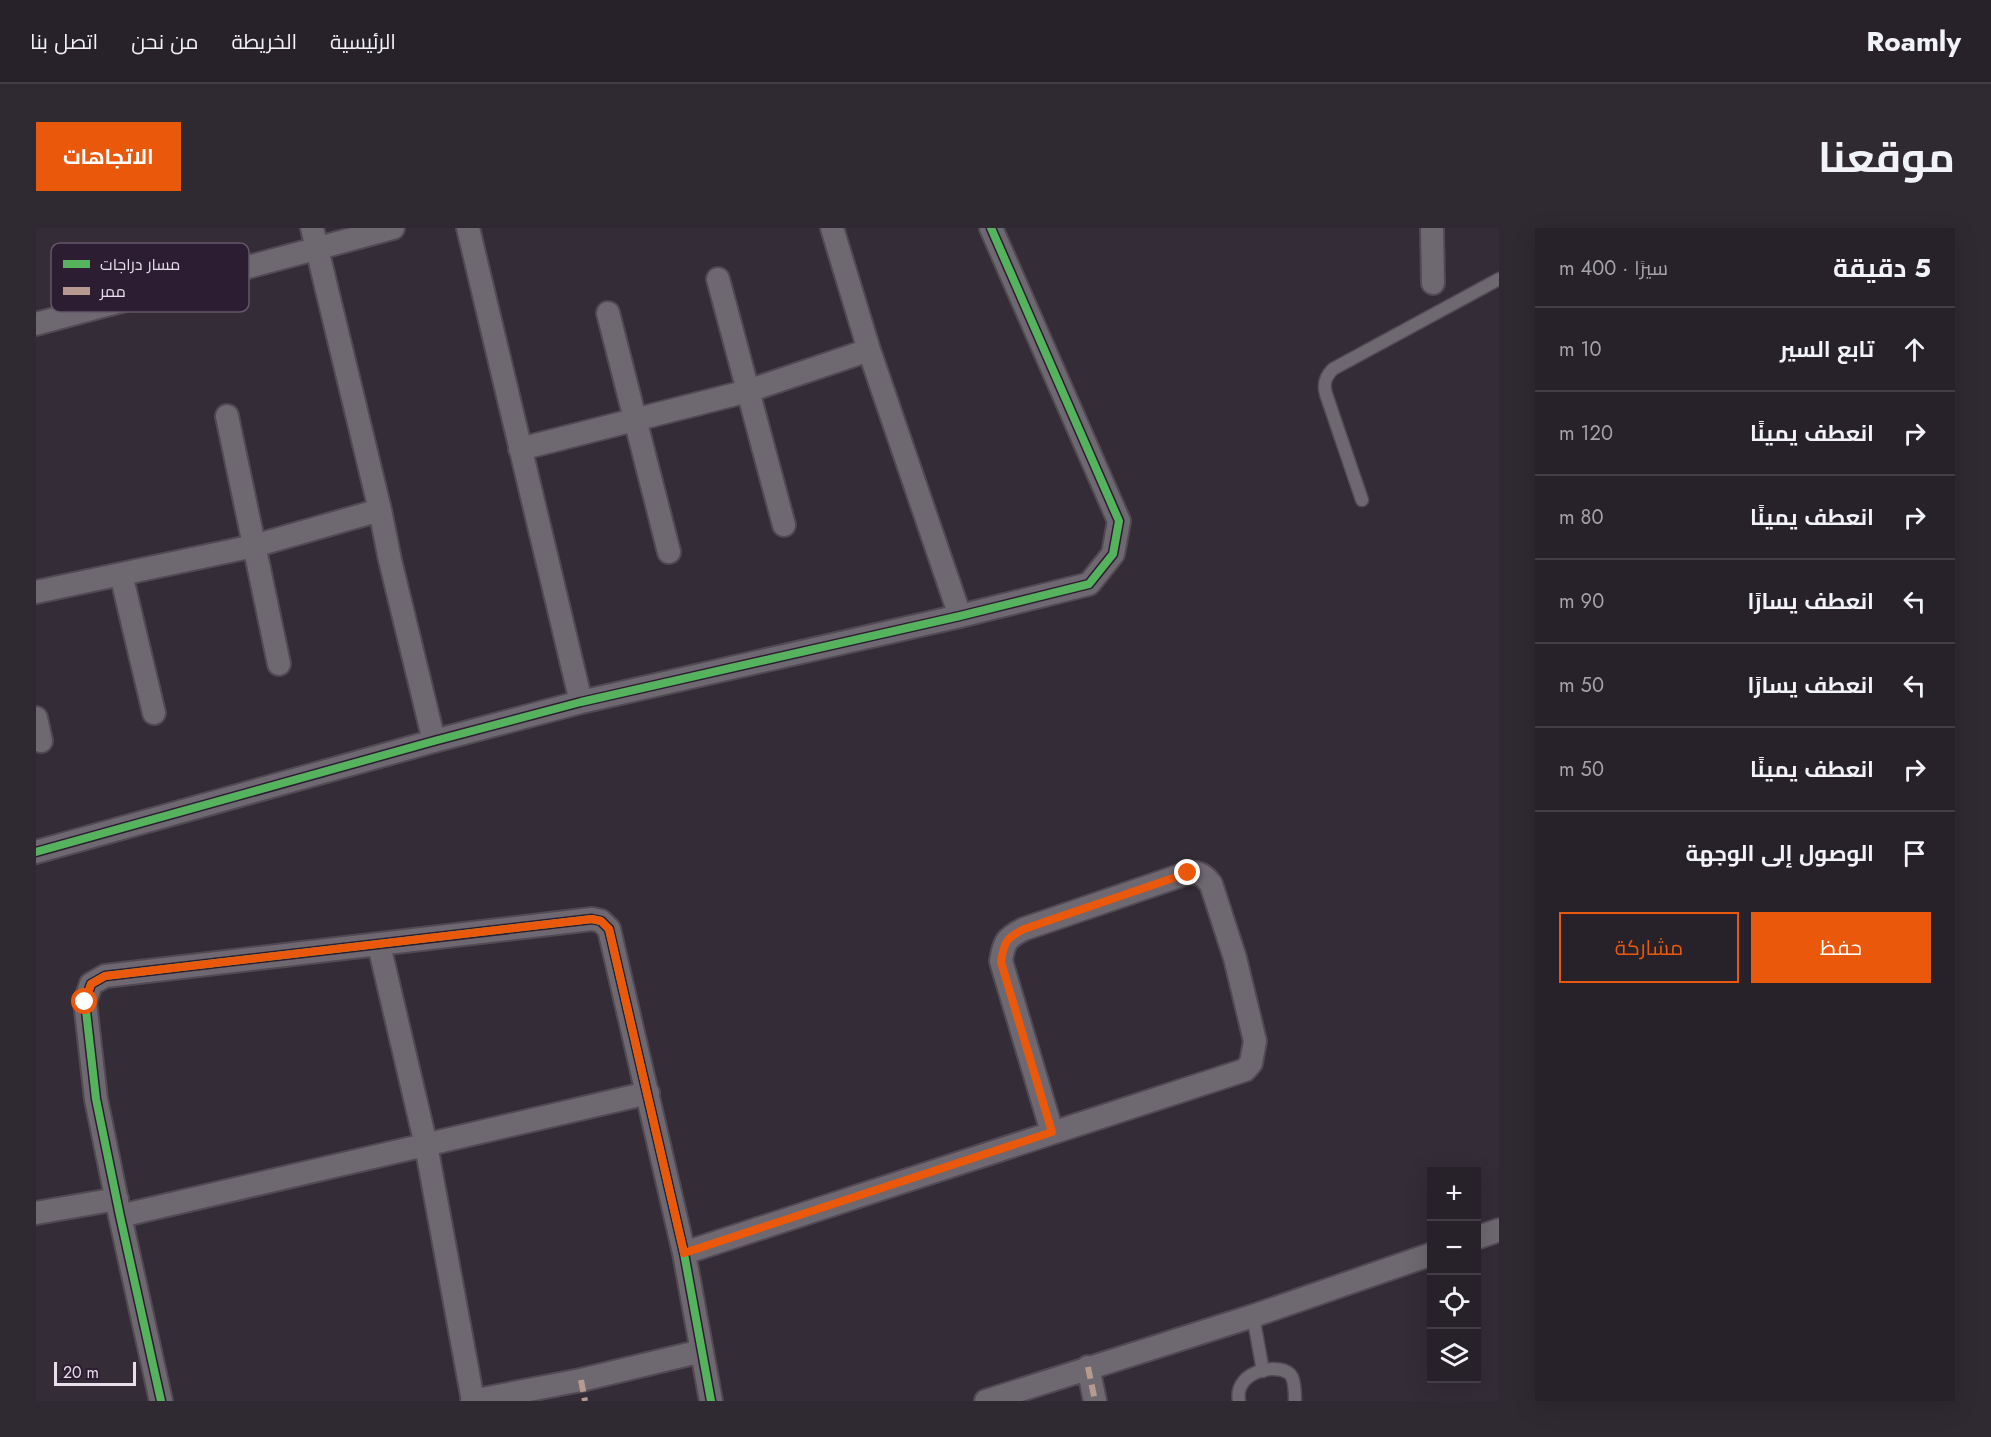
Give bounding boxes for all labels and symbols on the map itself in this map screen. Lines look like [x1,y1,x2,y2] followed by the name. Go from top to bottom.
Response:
[51,243,249,312] legend
[100,253,180,276] text: مسار دراجات
[99,280,126,303] text: ممر
[1174,859,1200,885] route end
[71,988,97,1014] route start
[54,1359,136,1386] scale bar

